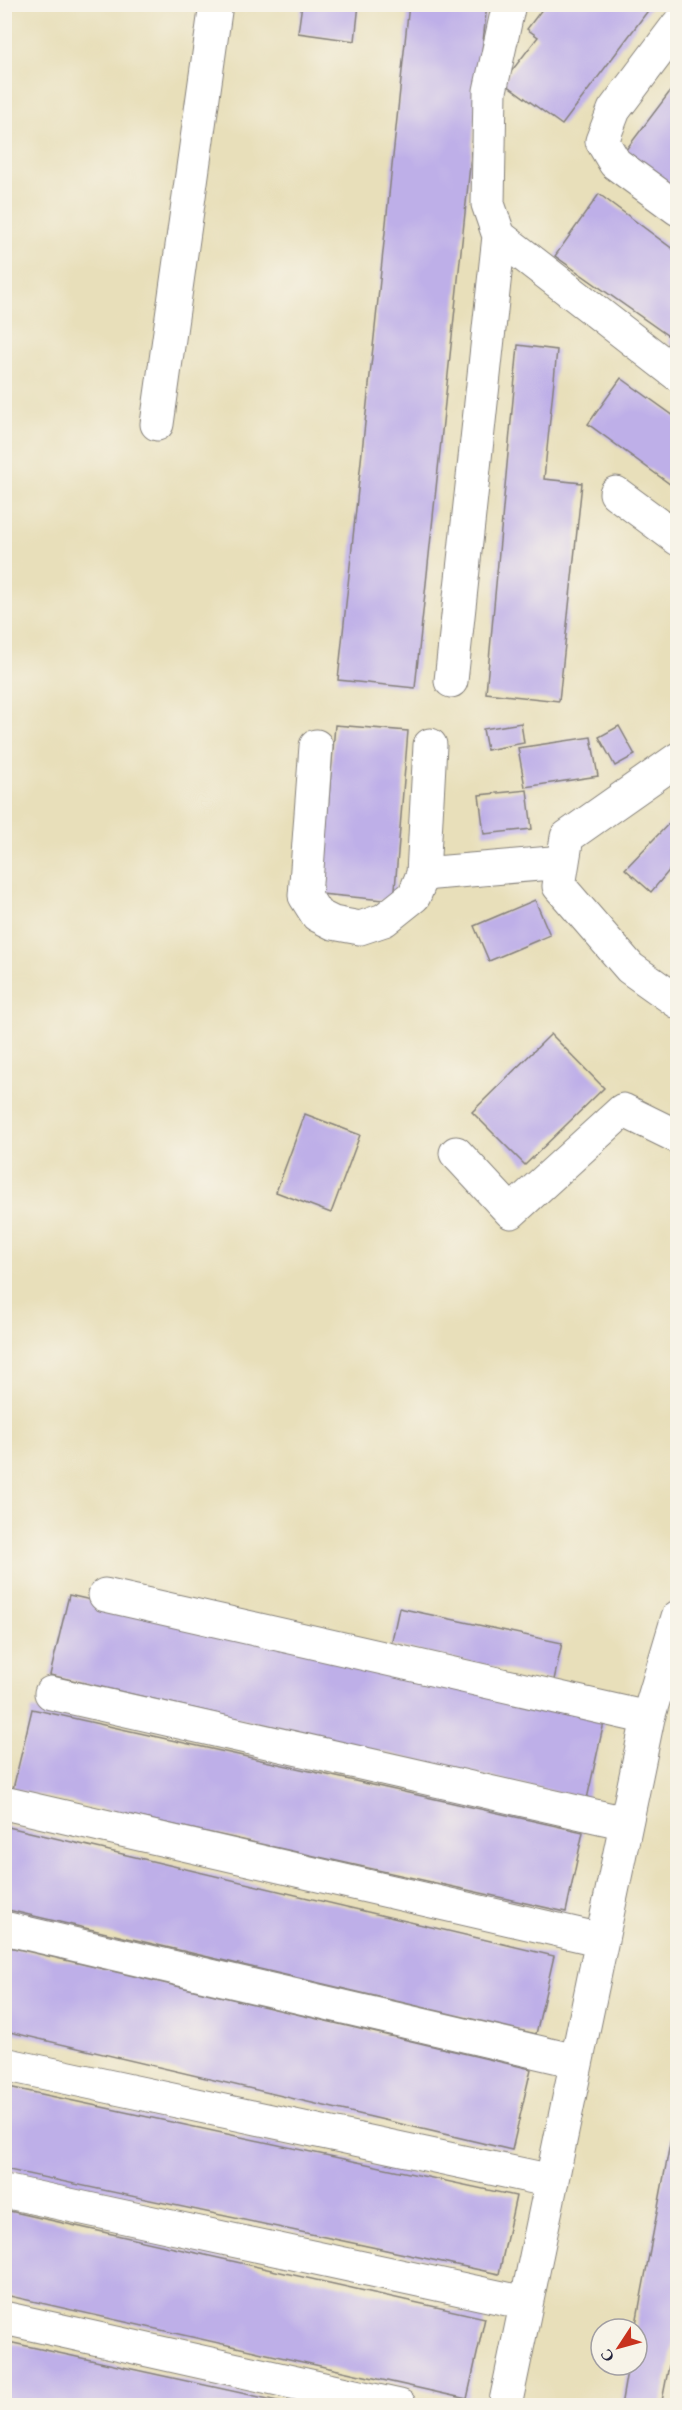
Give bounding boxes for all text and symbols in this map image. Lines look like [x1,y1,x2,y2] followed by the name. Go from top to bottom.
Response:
[589,2317,649,2377] north arrow
[595,2345,619,2366] text: С

